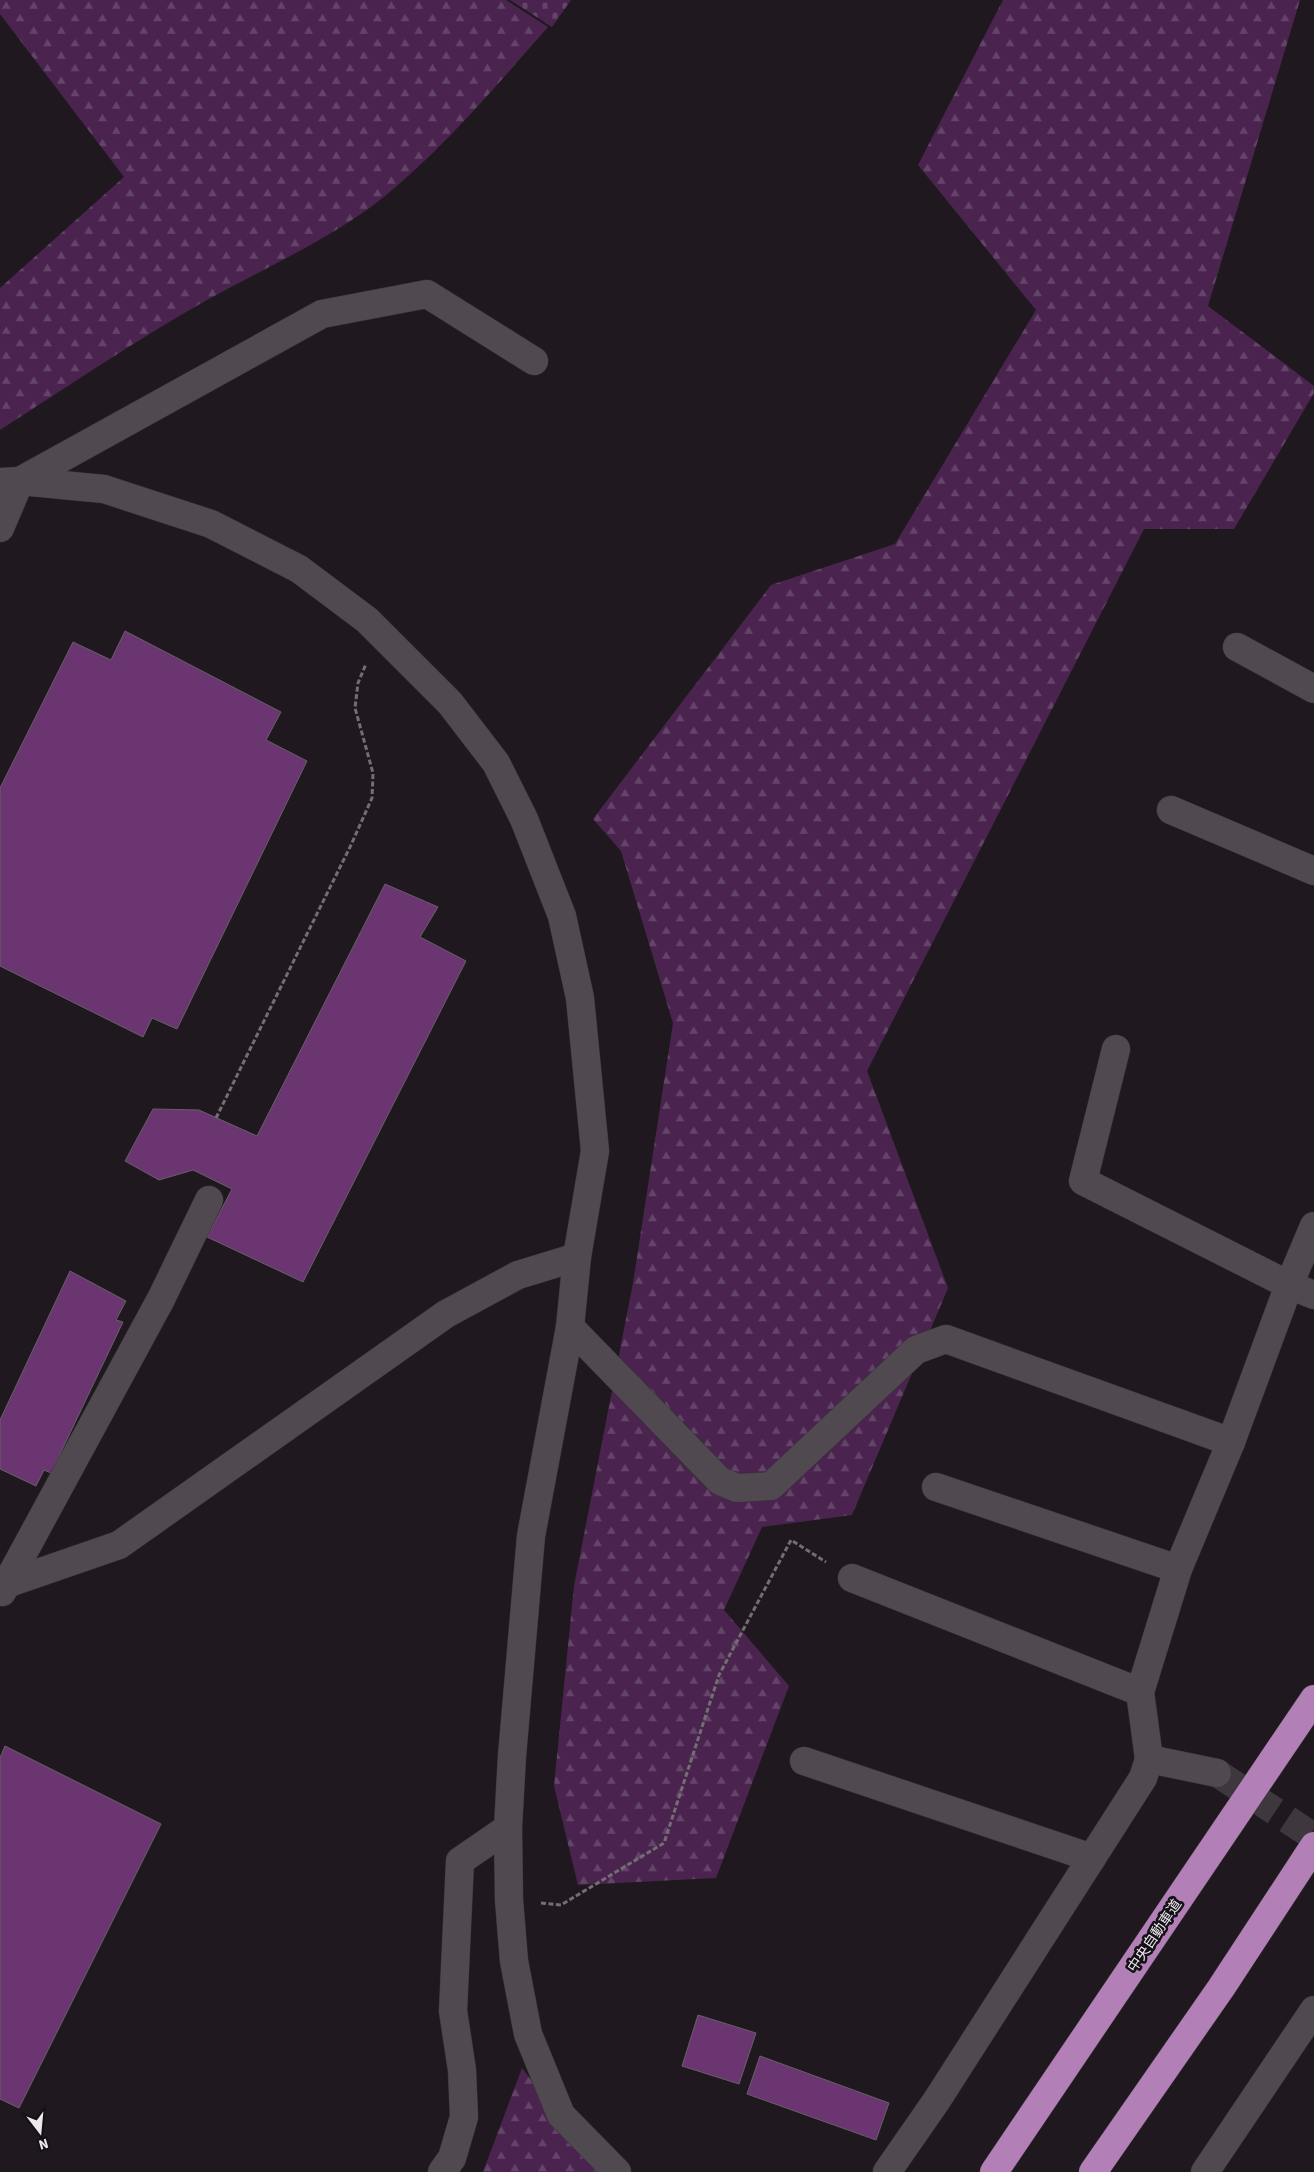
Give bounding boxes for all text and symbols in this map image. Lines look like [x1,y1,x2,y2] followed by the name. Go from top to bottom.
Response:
[1123,1896,1187,1976] street label: 中央自動車道
[15,2107,65,2157] north arrow
[36,2133,51,2154] text: N

